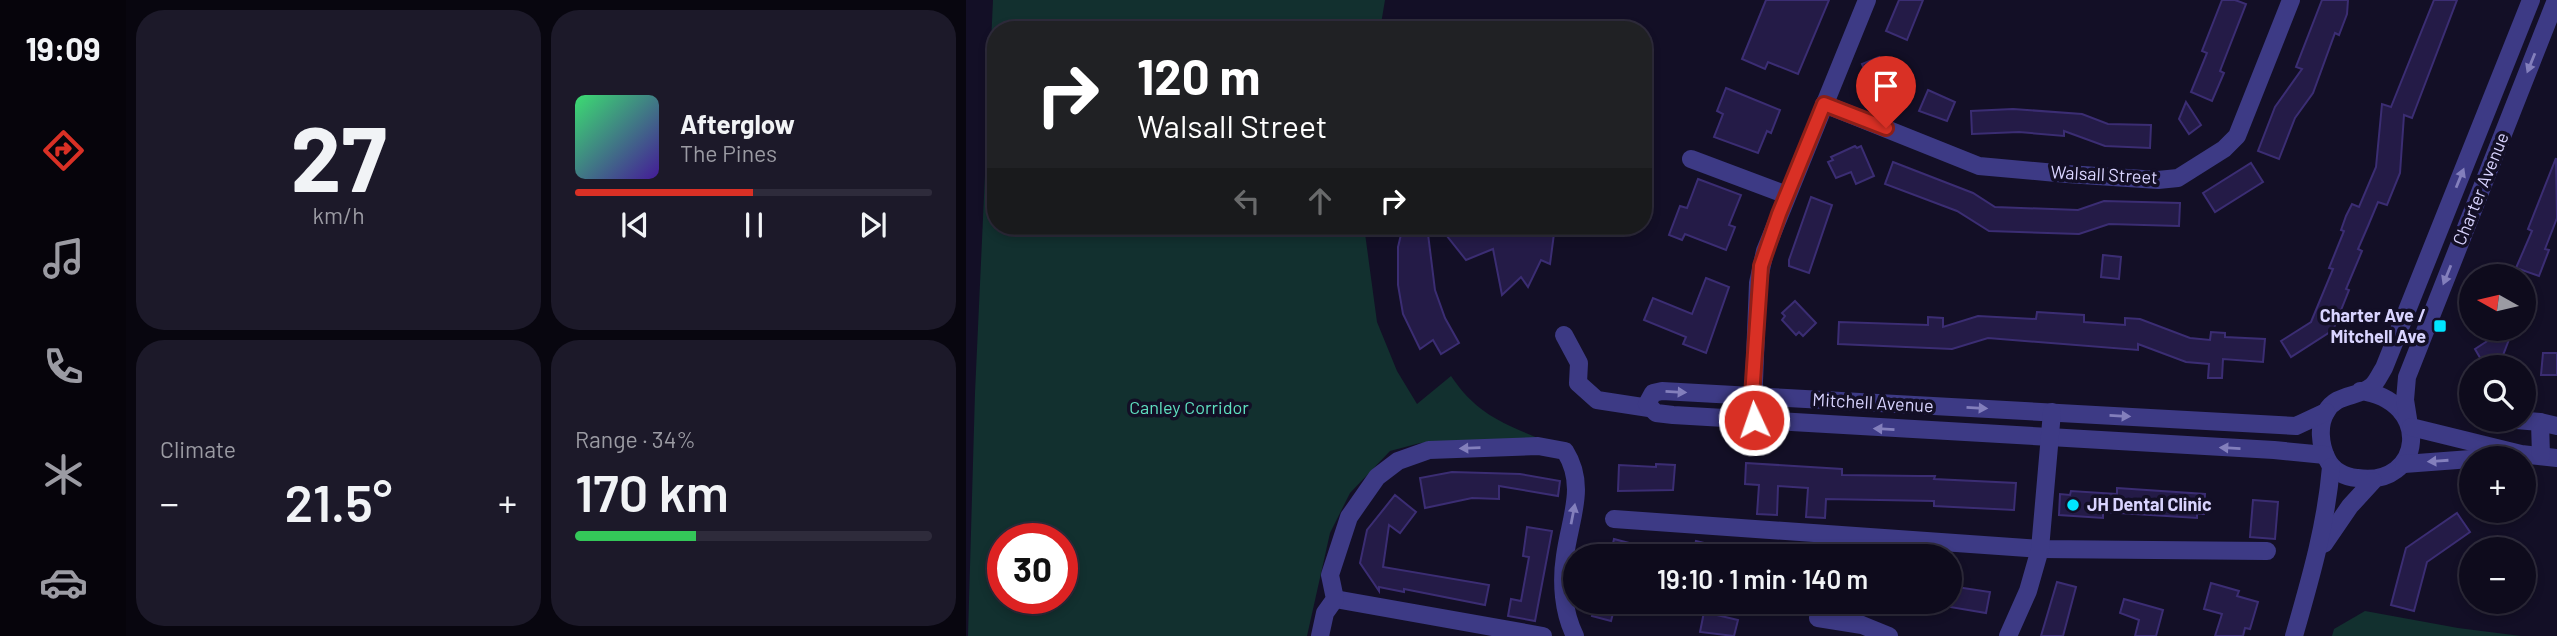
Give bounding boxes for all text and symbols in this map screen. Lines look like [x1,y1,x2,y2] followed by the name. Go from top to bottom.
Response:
[25,29,101,67] text: 19:09
[1137,46,1260,105] text: 120 m
[1022,49,1113,140] icon: right
[2526,53,2537,74] one-way arrow
[1856,56,1916,128] pin
[1867,67,1905,105] icon: arrive
[290,101,387,210] text: 27
[1137,106,1328,144] text: Walsall Street
[680,108,795,139] text: Afterglow
[39,126,88,175] icon: directions
[2447,129,2513,248] street label: Charter Avenue
[680,139,777,167] text: The Pines
[2050,160,2158,188] street label: Walsall Street
[2454,167,2465,188] one-way arrow
[1228,182,1266,220] icon: left
[1301,182,1339,220] icon: ahead
[1374,182,1412,220] icon: right
[312,201,365,229] text: km/h
[616,206,654,244] icon: previous
[735,206,773,244] icon: pause
[854,206,892,244] icon: next
[39,234,88,283] icon: music
[2459,264,2536,341] north arrow
[2459,264,2536,614] map controls
[2442,265,2453,286] one-way arrow
[2320,304,2426,347] place label: Charter Ave / Mitchell Ave
[2432,318,2448,334] marker: Charter Ave / Mitchell Ave
[39,342,88,391] icon: phone
[2459,355,2536,432] button: search
[1717,383,1791,457] position arrow
[1666,387,1688,398] one-way arrow
[1812,388,1934,416] street label: Mitchell Avenue
[1129,396,1249,418] park label: Canley Corridor
[1966,403,1988,414] one-way arrow
[2109,411,2131,422] one-way arrow
[1873,423,1895,434] one-way arrow
[575,425,696,453] text: Range · 34%
[160,435,236,463] text: Climate
[2219,442,2241,453] one-way arrow
[1459,443,1481,454] one-way arrow
[2459,446,2536,523] button: +
[39,450,88,499] icon: climate
[2426,456,2448,467] one-way arrow
[575,460,729,522] text: 170 km
[285,470,392,532] text: 21.5°
[160,479,179,525] text: −
[498,479,517,525] text: +
[2087,493,2212,515] place label: JH Dental Clinic
[2065,497,2081,513] marker: JH Dental Clinic
[1568,503,1579,525] one-way arrow
[987,523,1078,614] speed limit sign: 30
[2459,537,2536,614] button: −
[39,558,88,607] icon: car
[1657,563,1868,594] text: 19:10 · 1 min · 140 m

